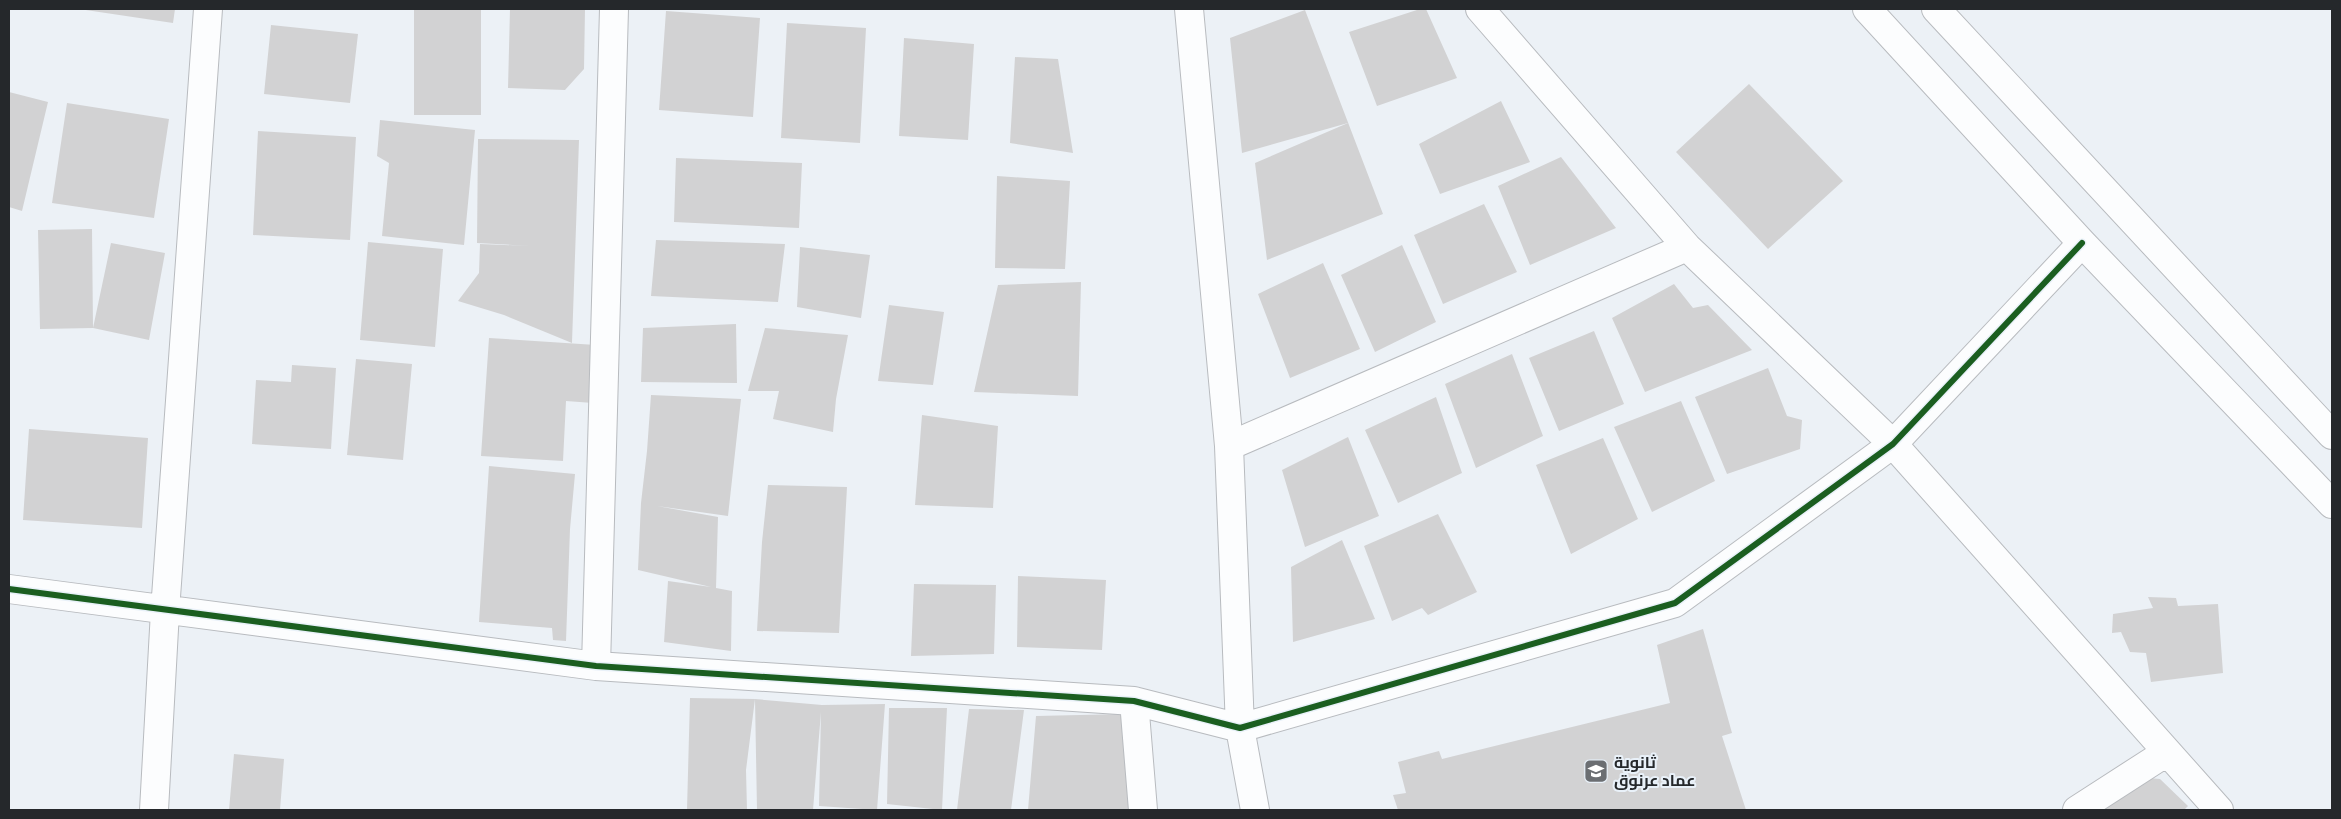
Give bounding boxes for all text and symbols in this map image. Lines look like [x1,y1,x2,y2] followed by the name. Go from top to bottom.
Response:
[1614,752,1695,792] place label: ثانوية عماد عرنوق
[1583,758,1609,784] school or university icon: ثانوية عماد عرنوق

